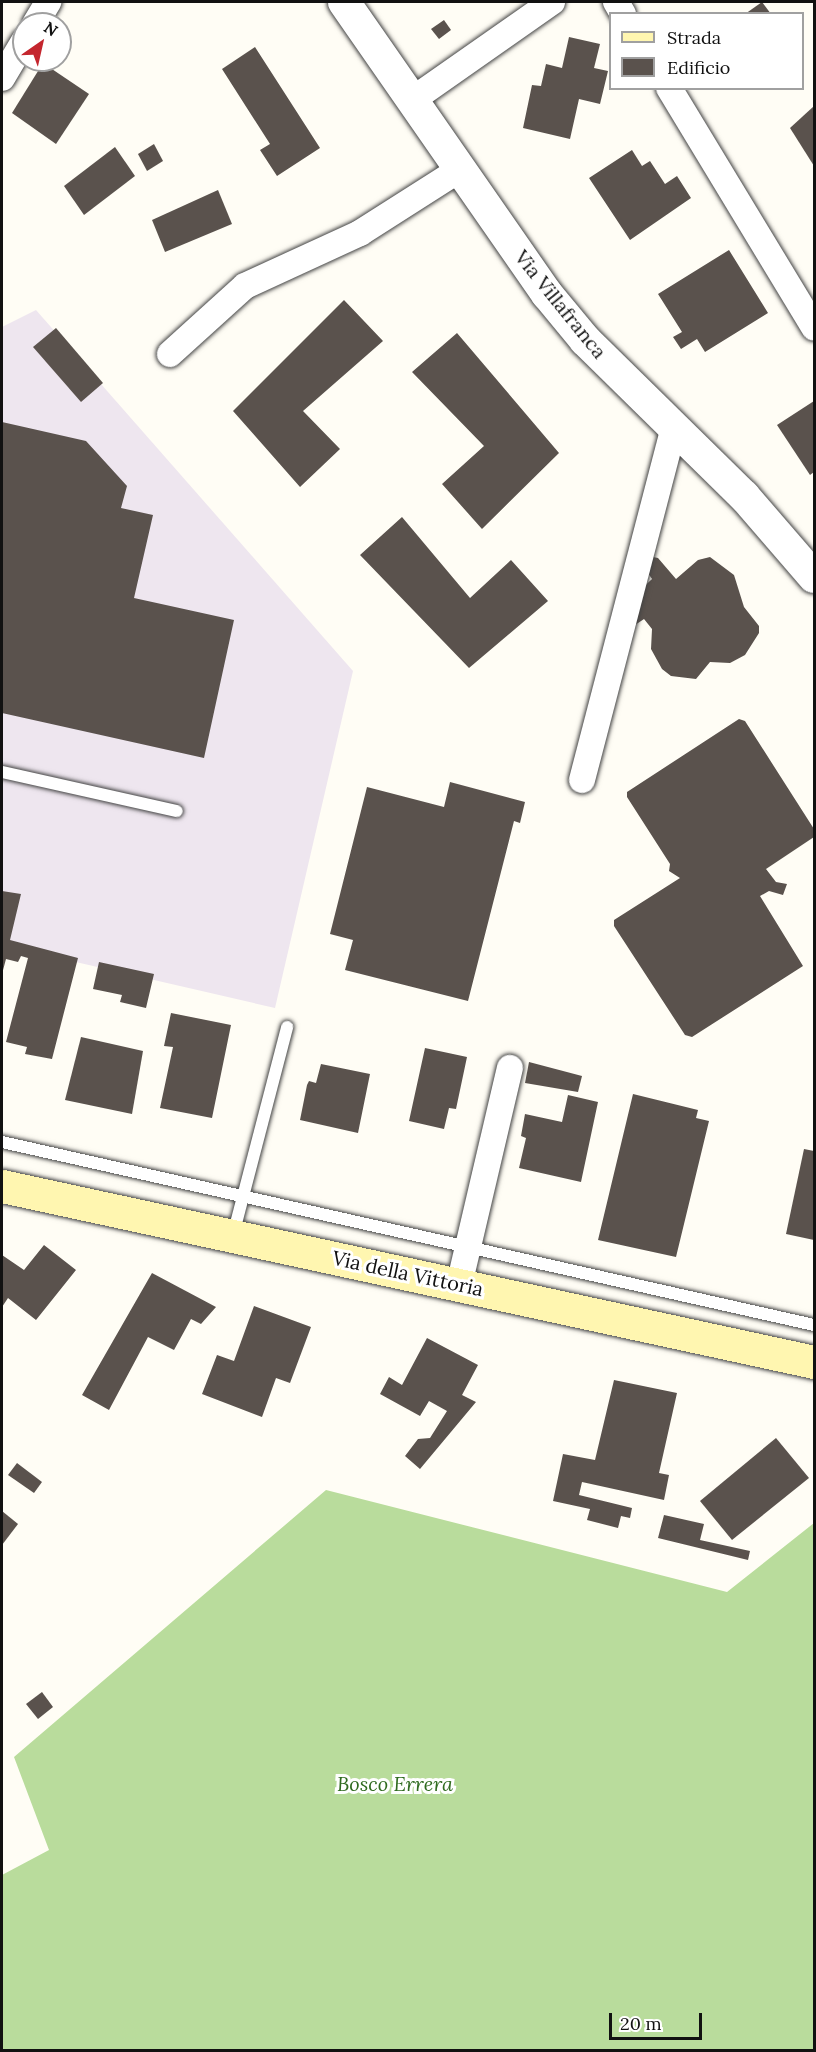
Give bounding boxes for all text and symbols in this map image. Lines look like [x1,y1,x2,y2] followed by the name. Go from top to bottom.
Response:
[12,12,72,72] north arrow
[609,12,804,90] legend
[40,17,62,40] text: N
[667,26,721,49] text: Strada
[667,56,730,79] text: Edificio
[510,245,612,363] street label: Via Villafranca
[330,1245,486,1301] street label: Via della Vittoria
[337,1771,453,1795] park label: Bosco Errera
[612,2001,705,2039] scale bar
[620,2012,662,2035] text: 20 m

